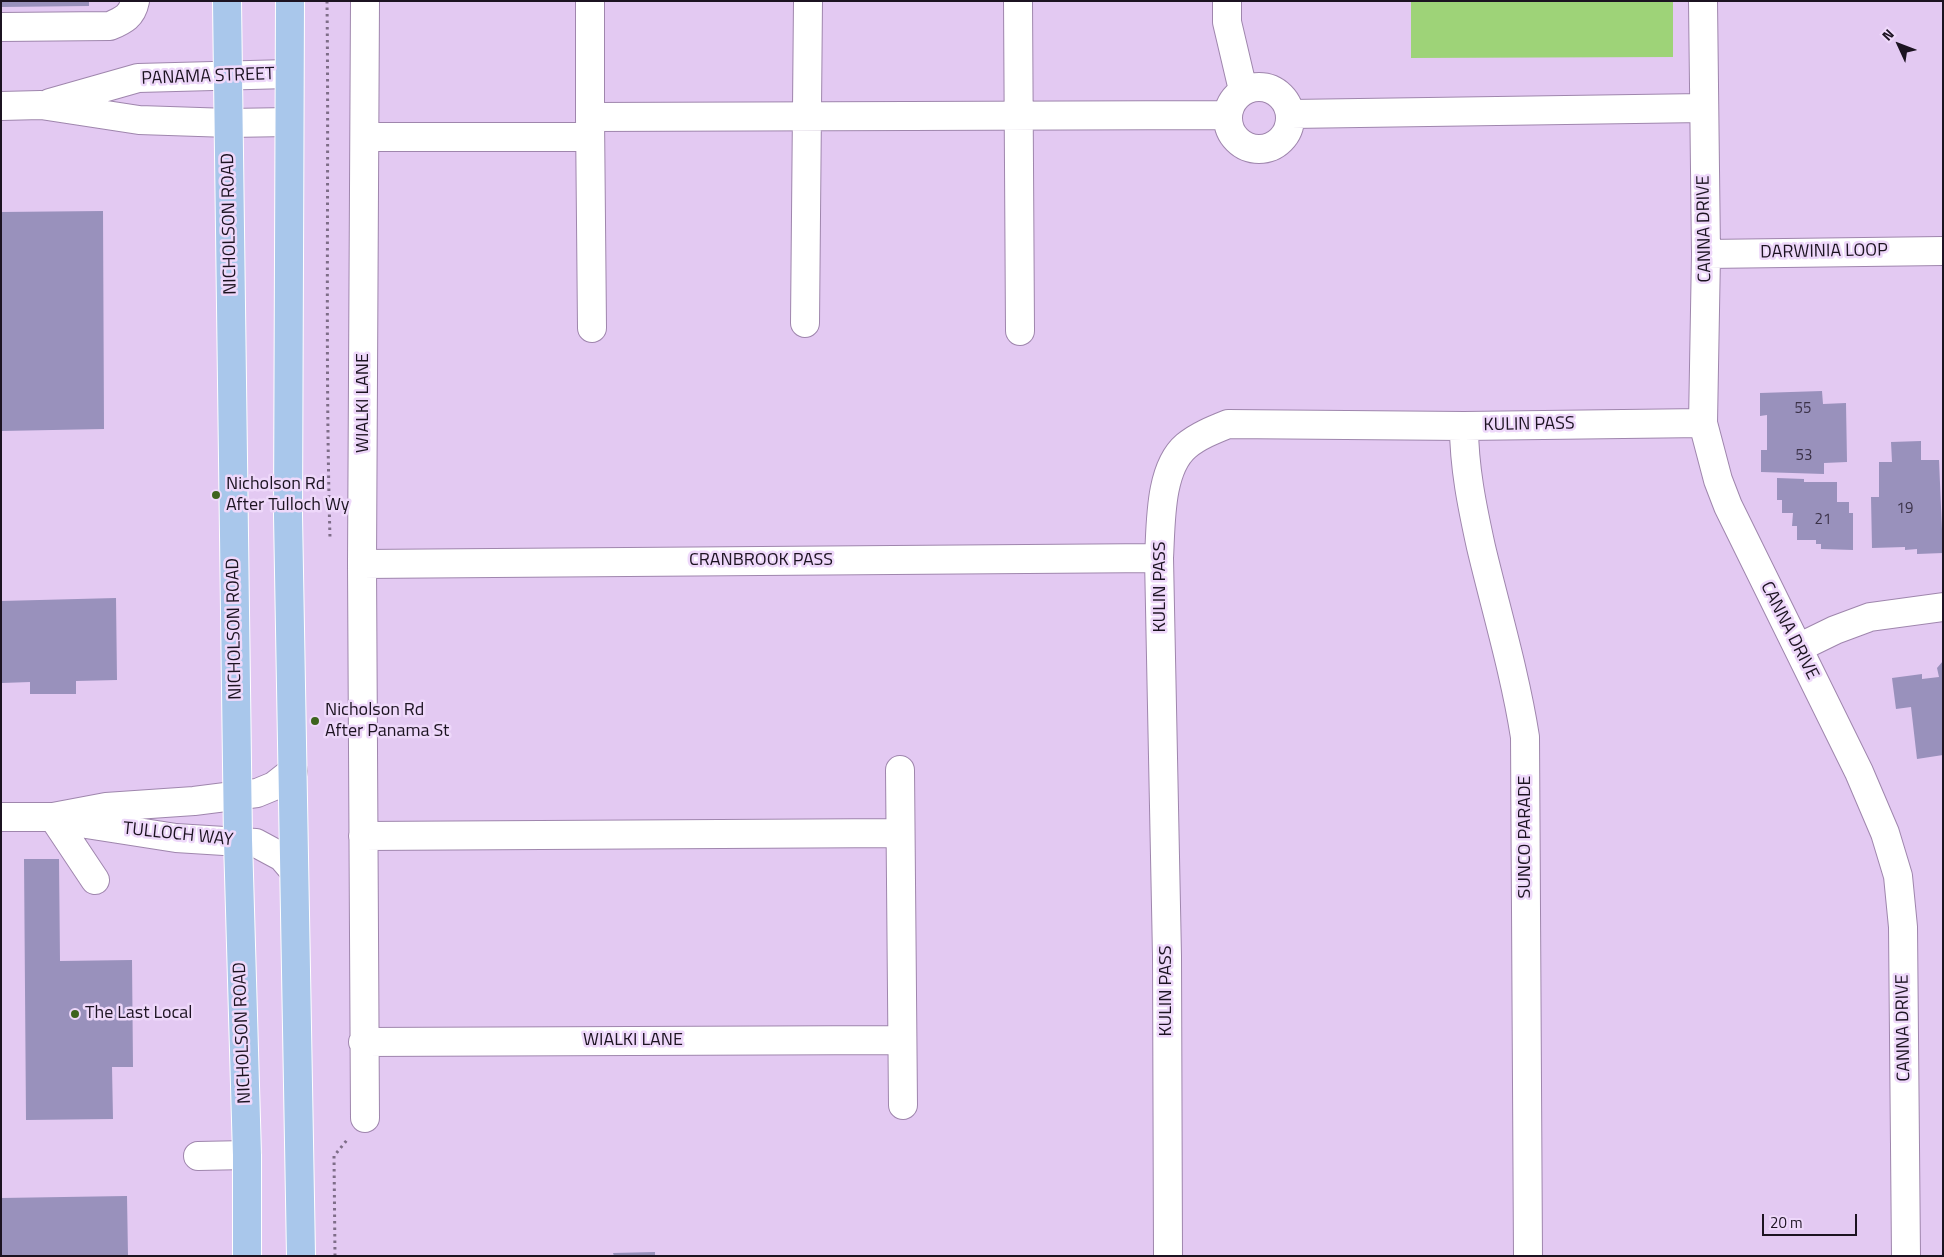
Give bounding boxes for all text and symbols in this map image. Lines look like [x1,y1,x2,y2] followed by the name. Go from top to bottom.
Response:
[1874,20,1924,70] north arrow
[1877,24,1899,45] text: N
[141,64,275,90] street label: PANAMA STREET
[218,153,242,295] street label: NICHOLSON ROAD
[1693,175,1717,283] street label: CANNA DRIVE
[1760,240,1888,264] street label: DARWINIA LOOP
[353,353,375,453] street label: WIALKI LANE
[1795,400,1811,418] house number: 55
[1483,413,1575,437] street label: KULIN PASS
[1796,447,1812,465] house number: 53
[226,474,350,516] place label: Nicholson Rd After Tulloch Wy
[210,489,222,501] marker: Nicholson Rd After Tulloch Wy
[1897,500,1913,518] house number: 19
[1815,511,1831,529] house number: 21
[1150,541,1172,633] street label: KULIN PASS
[689,550,833,572] street label: CRANBROOK PASS
[223,558,247,700] street label: NICHOLSON ROAD
[1755,578,1823,684] street label: CANNA DRIVE
[325,700,449,742] place label: Nicholson Rd After Panama St
[309,715,321,727] marker: Nicholson Rd After Panama St
[1515,775,1537,899] street label: SUNCO PARADE
[122,818,234,852] street label: TULLOCH WAY
[1156,945,1178,1037] street label: KULIN PASS
[230,962,256,1104] street label: NICHOLSON ROAD
[1892,974,1916,1082] street label: CANNA DRIVE
[85,1003,193,1025] place label: The Last Local
[69,1008,81,1020] marker: The Last Local
[583,1030,683,1052] street label: WIALKI LANE
[1764,1204,1859,1236] scale bar
[1770,1211,1803,1234] text: 20 m

